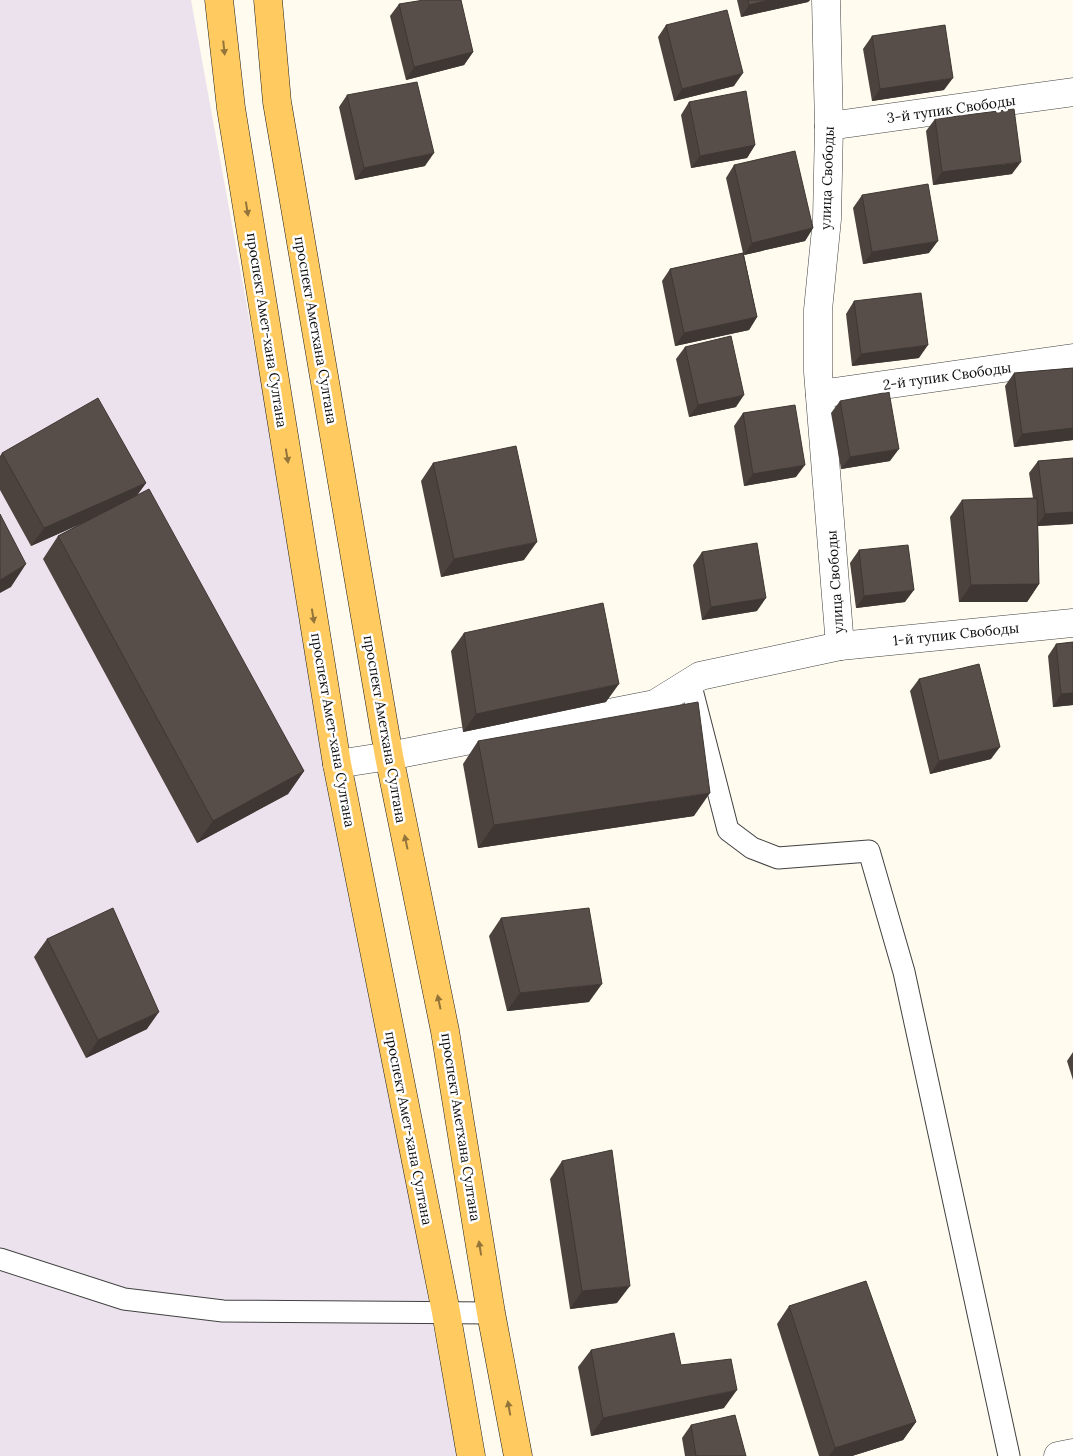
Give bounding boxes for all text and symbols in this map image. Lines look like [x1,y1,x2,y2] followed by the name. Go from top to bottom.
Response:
[220,41,228,57] one-way arrow
[885,91,1017,127] street label: 3-й тупик Свободы
[816,126,838,230] street label: улица Свободы
[244,202,252,218] one-way arrow
[243,231,291,429] street label: проспект Амет-хана Султана
[291,235,341,425] street label: проспект Аметхана Султана
[882,358,1012,394] street label: 2-й тупик Свободы
[284,448,292,464] one-way arrow
[822,530,848,634] street label: улица Свободы
[310,609,318,625] one-way arrow
[892,618,1020,650] street label: 1-й тупик Свободы
[307,631,359,829] street label: проспект Амет-хана Султана
[360,634,410,824] street label: проспект Аметхана Султана
[402,834,410,850] one-way arrow
[435,993,443,1009] one-way arrow
[381,1029,437,1227] street label: проспект Амет-хана Султана
[437,1032,485,1222] street label: проспект Аметхана Султана
[476,1240,484,1256] one-way arrow
[505,1400,513,1416] one-way arrow

